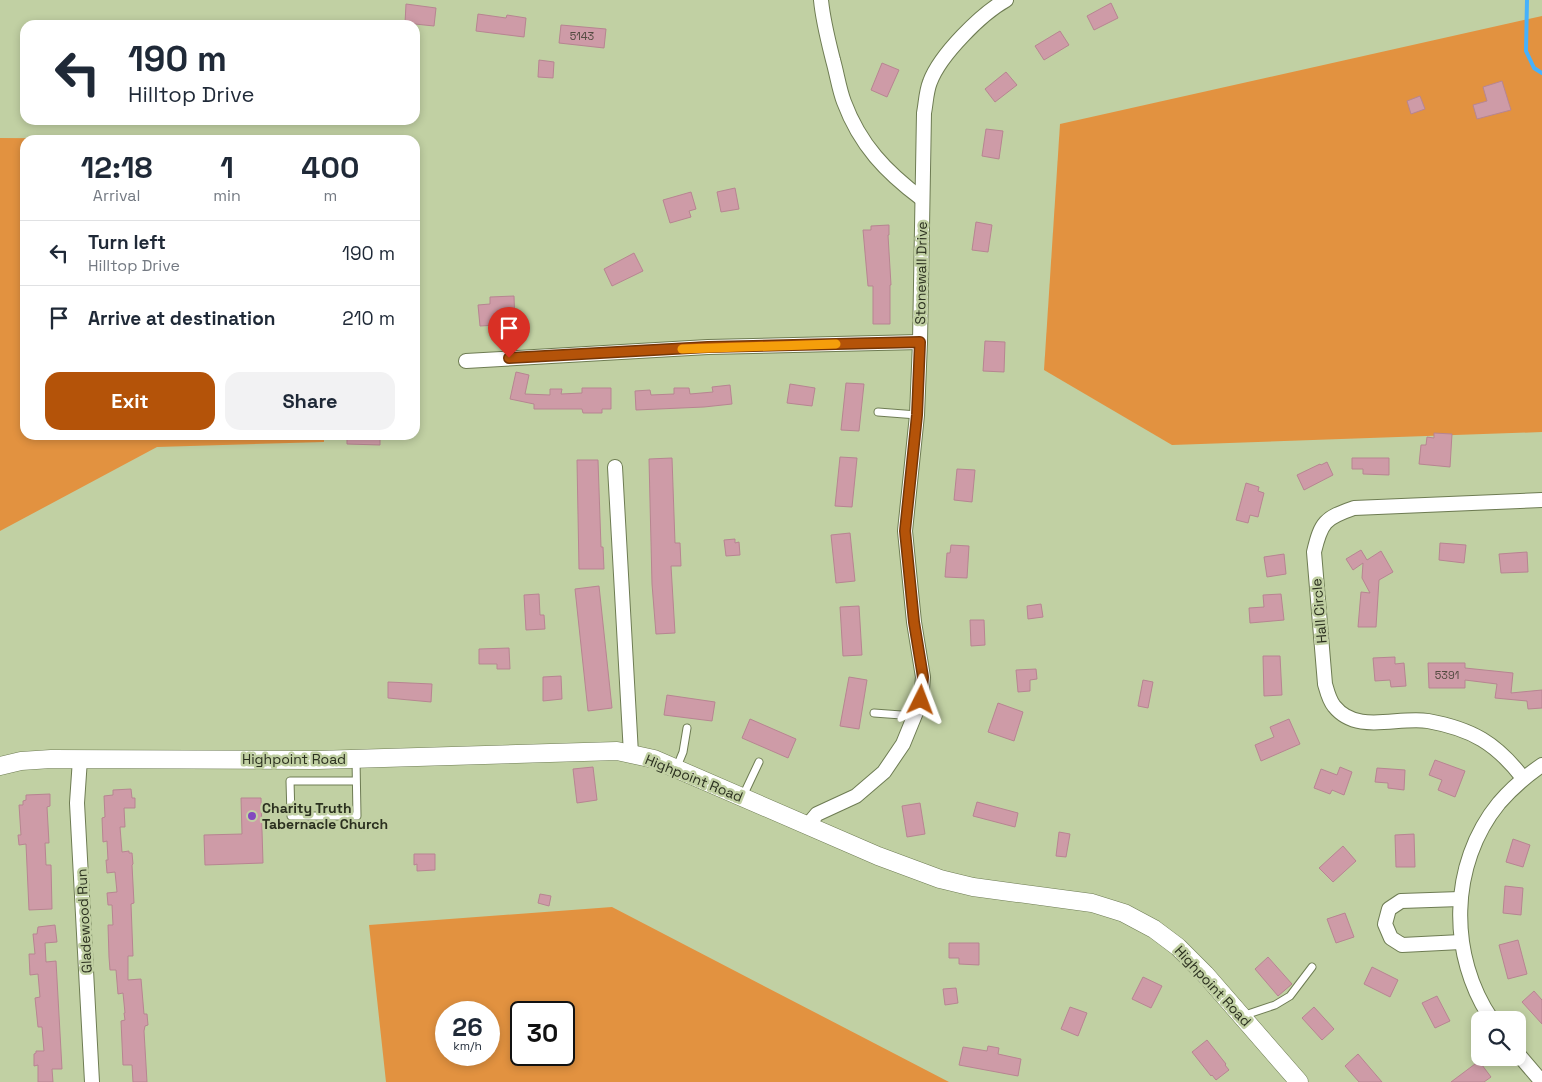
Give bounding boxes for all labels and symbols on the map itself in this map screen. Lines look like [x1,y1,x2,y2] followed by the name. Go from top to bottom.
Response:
[570,29,595,43] house number: 5143
[911,221,931,325] street label: Stonewall Drive
[488,307,530,358] pin
[1307,578,1331,644] street label: Hall Circle
[1435,668,1459,682] house number: 5391
[894,673,946,725] position arrow
[242,750,346,768] street label: Highpoint Road
[642,750,746,806] street label: Highpoint Road
[262,799,388,833] place label: Charity Truth Tabernacle Church
[246,810,258,822] marker: Charity Truth Tabernacle Church
[72,868,96,974] street label: Gladewood Run
[1171,942,1255,1030] street label: Highpoint Road
[510,1001,575,1066] speed limit sign: 30

